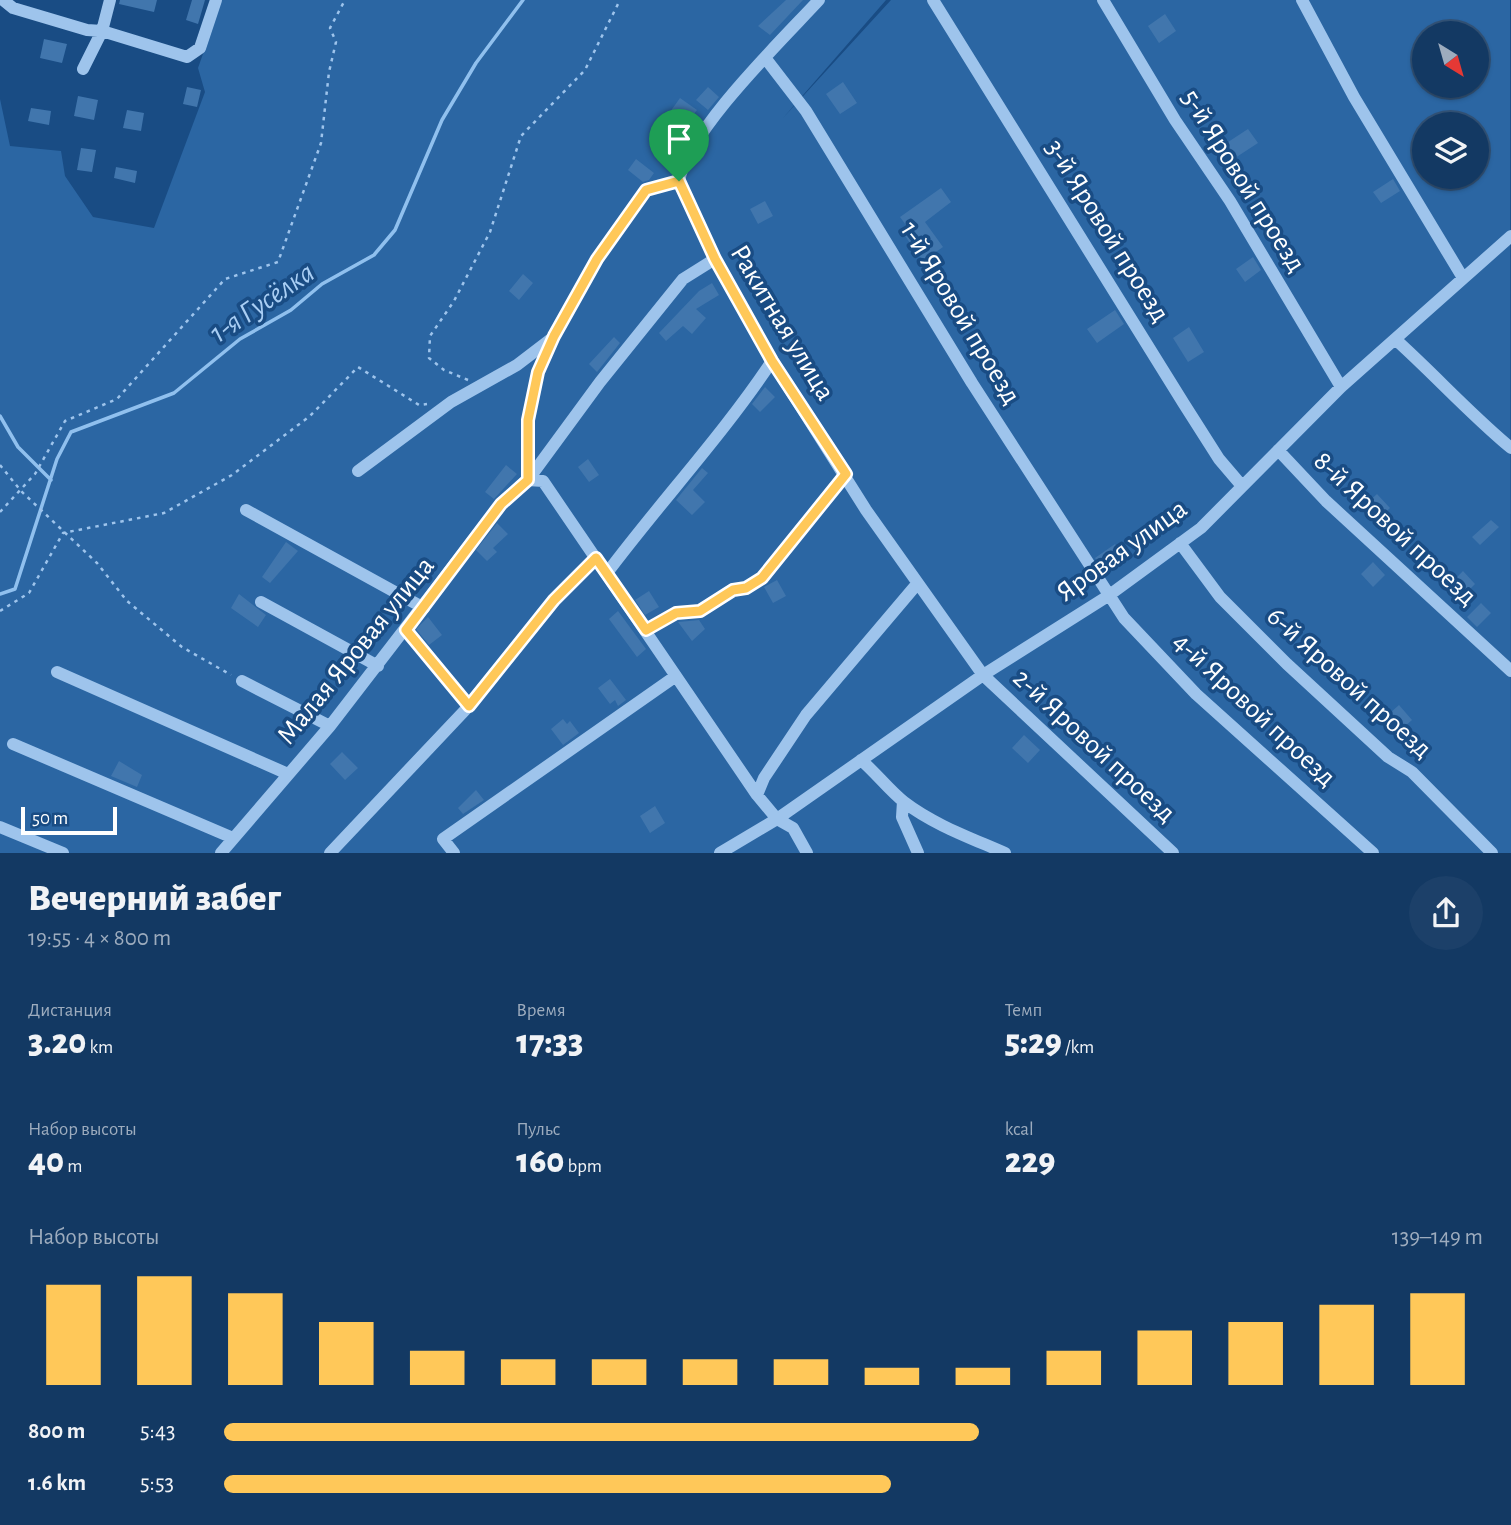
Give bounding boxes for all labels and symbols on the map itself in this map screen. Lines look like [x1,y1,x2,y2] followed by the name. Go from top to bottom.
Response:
[1412,21,1489,98] north arrow
[1176,85,1310,277] street label: 5-й Яровой проезд
[649,109,709,181] pin
[1040,135,1174,327] street label: 3-й Яровой проезд
[895,217,1025,409] street label: 1-й Яровой проезд
[725,240,839,406] street label: Ракитная улица
[204,257,320,349] water label: 1-я Гусёлка
[1308,447,1482,611] street label: 8-й Яровой проезд
[1052,494,1192,607] street label: Яровая улица
[272,552,440,750] street label: Малая Яровая улица
[1261,602,1437,764] street label: 6-й Яровой проезд
[1167,628,1341,792] street label: 4-й Яровой проезд
[1007,664,1181,828] street label: 2-й Яровой проезд
[21,804,117,836] scale bar

